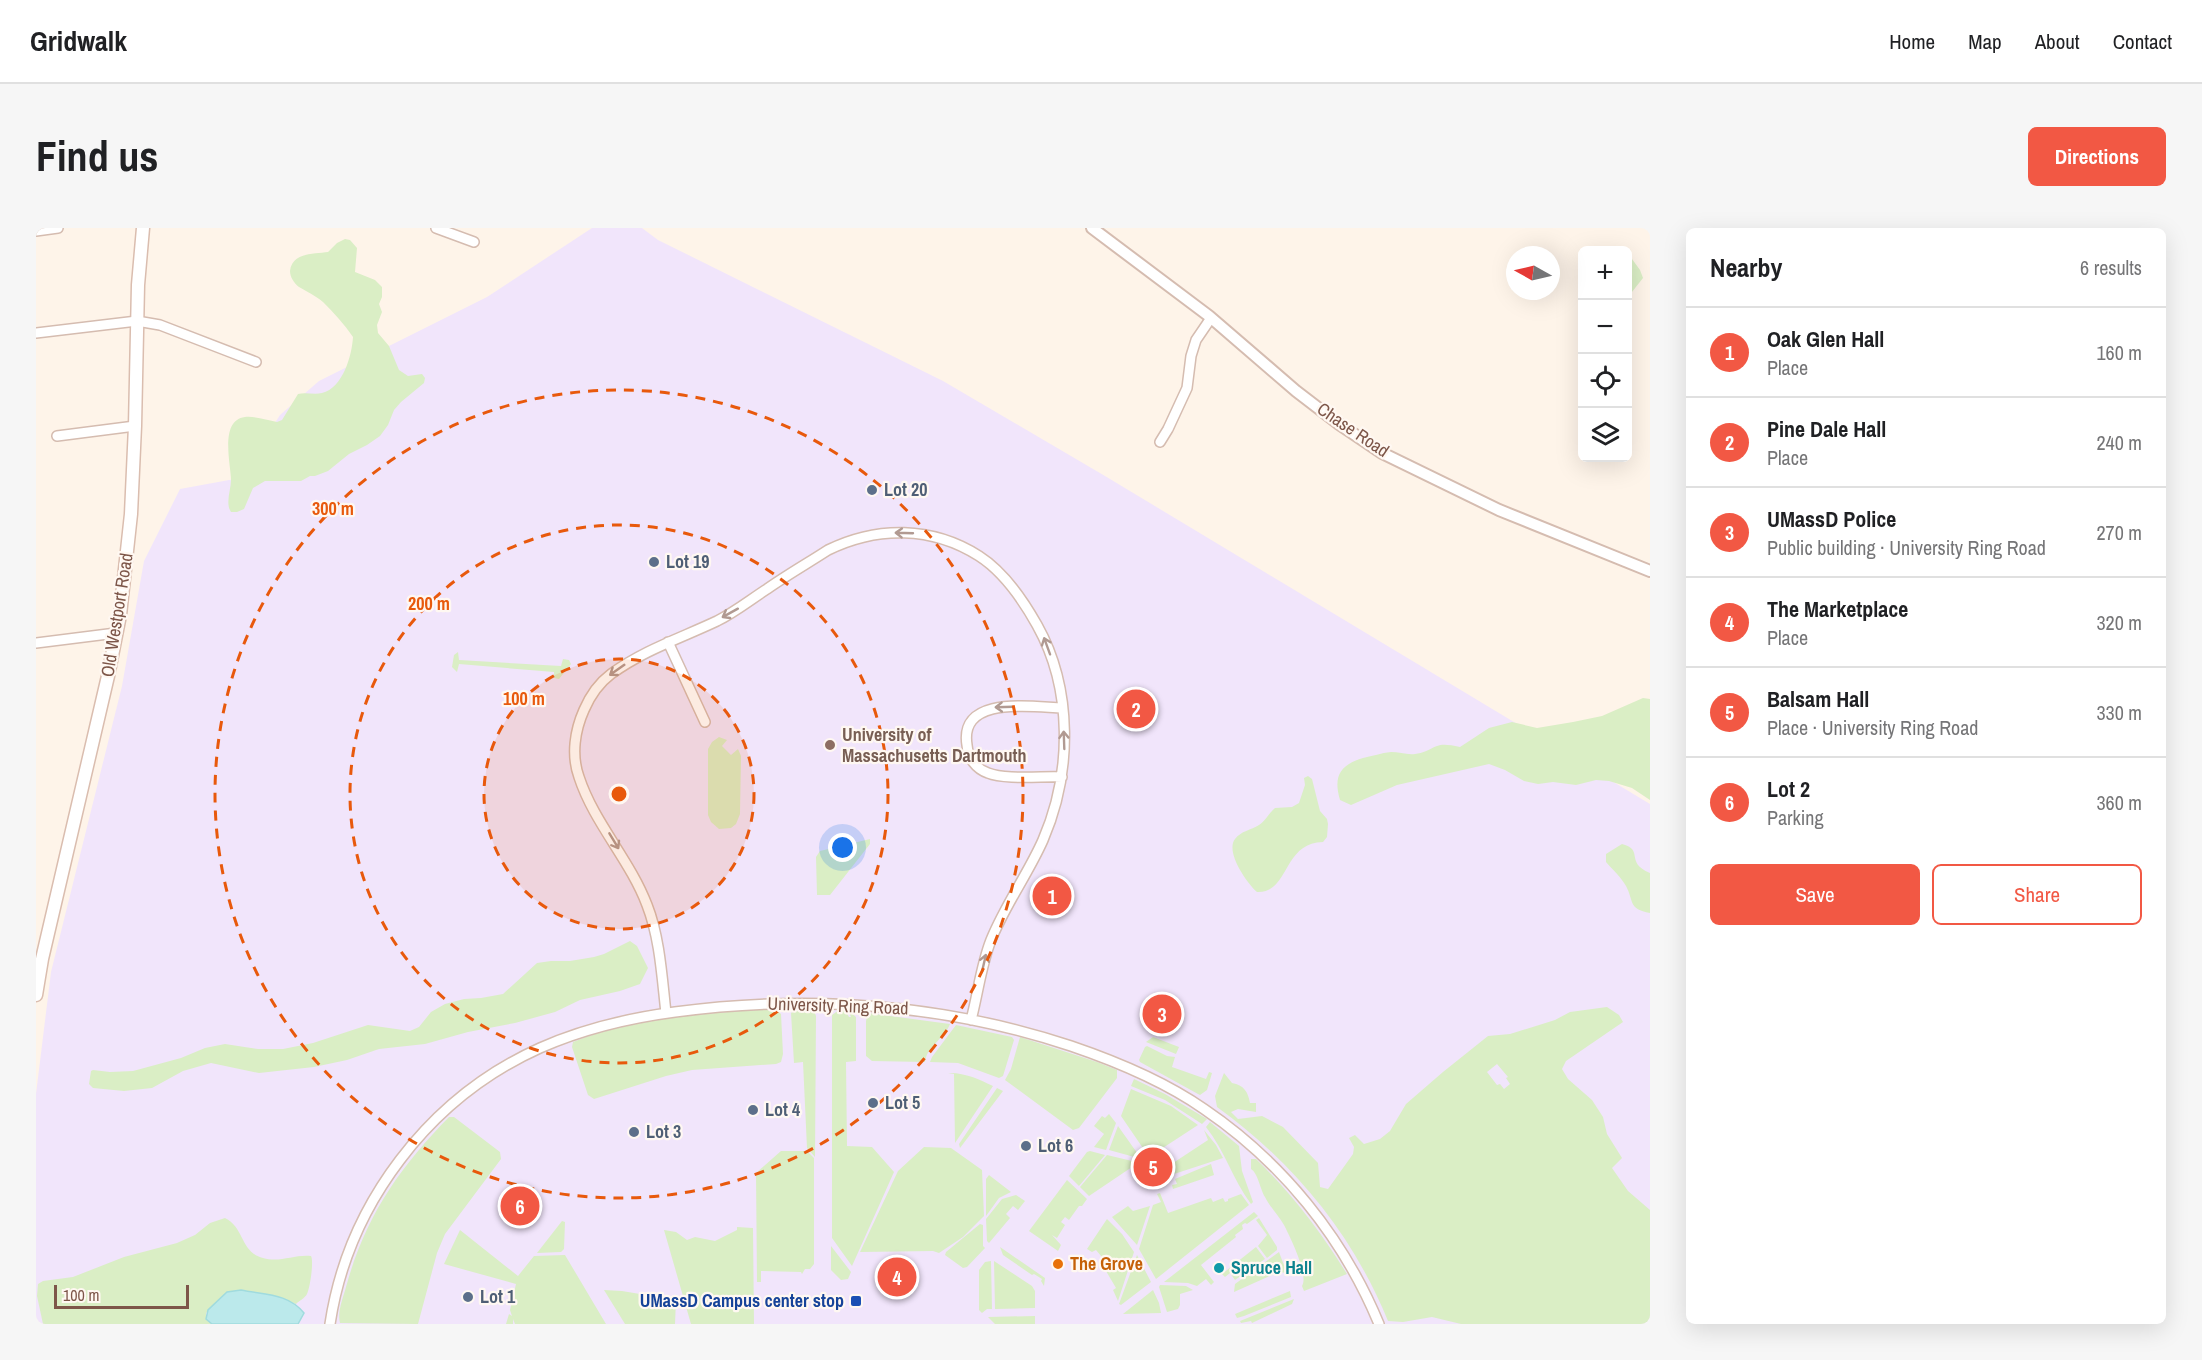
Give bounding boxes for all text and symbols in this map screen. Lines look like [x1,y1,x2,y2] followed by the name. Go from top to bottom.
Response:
[30,22,127,60] text: Gridwalk
[1889,27,1935,56] text: Home
[1968,27,2002,56] text: Map
[2035,27,2080,56] text: About
[2113,27,2172,56] text: Contact
[2028,127,2166,186] button: Directions
[36,128,158,184] text: Find us
[1506,246,1560,300] north arrow
[1578,246,1632,462] map controls
[1578,246,1632,300] button: +
[1710,250,1782,285] text: Nearby
[2080,254,2142,281] text: 6 results
[1578,300,1632,354] button: −
[1767,324,1884,354] text: Oak Glen Hall
[1725,339,1734,366] text: 1
[2096,339,2142,366] text: 160 m
[1578,354,1632,408] button: locate
[1767,354,1808,381] text: Place
[1312,396,1394,463] street label: Chase Road
[1578,408,1632,462] button: layers
[1767,414,1886,444] text: Pine Dale Hall
[1725,429,1734,456] text: 2
[2096,429,2142,456] text: 240 m
[1767,444,1808,471] text: Place
[884,477,927,502] place label: Lot 20
[865,483,879,497] marker: Lot 20
[312,496,354,521] text: 300 m
[1767,504,1896,534] text: UMassD Police
[1725,519,1734,546] text: 3
[2096,519,2142,546] text: 270 m
[894,527,914,538] one-way arrow
[1767,534,2046,561] text: Public building · University Ring Road
[666,549,709,574] place label: Lot 19
[94,551,139,679] street label: Old Westport Road
[647,555,661,569] marker: Lot 19
[408,591,450,616] text: 200 m
[1767,594,1908,624] text: The Marketplace
[722,608,740,619] one-way arrow
[1725,609,1734,636] text: 4
[2096,609,2142,636] text: 320 m
[1767,624,1808,651] text: Place
[1040,638,1051,656] one-way arrow
[609,664,626,676] one-way arrow
[1767,684,1869,714] text: Balsam Hall
[503,686,545,711] text: 100 m
[1116,686,1156,732] pin: 2
[1725,699,1734,726] text: 5
[2096,699,2142,726] text: 330 m
[994,701,1014,713] one-way arrow
[1767,714,1978,741] text: Place · University Ring Road
[842,722,1027,768] place label: University of Massachusetts Dartmouth
[1059,731,1070,751] one-way arrow
[823,738,837,752] marker: University of Massachusetts Dartmouth
[1767,774,1810,804] text: Lot 2
[609,784,629,804] centre of rings
[1725,789,1734,816] text: 6
[2096,789,2142,816] text: 360 m
[1767,804,1824,831] text: Parking
[608,832,620,849] one-way arrow
[828,833,857,862] your location
[1710,864,1920,925] button: Save
[1932,864,2142,925] button: Share
[1032,874,1072,918] pin: 1
[979,953,991,972] one-way arrow
[767,991,909,1020] street label: University Ring Road
[1142,992,1182,1036] pin: 3
[885,1090,920,1115] place label: Lot 5
[866,1096,880,1110] marker: Lot 5
[765,1097,801,1122] place label: Lot 4
[746,1103,760,1117] marker: Lot 4
[646,1119,681,1144] place label: Lot 3
[627,1125,641,1139] marker: Lot 3
[1038,1133,1073,1158] place label: Lot 6
[1019,1139,1033,1153] marker: Lot 6
[1134,1144,1172,1190] pin: 5
[500,1184,540,1228] pin: 6
[1070,1251,1143,1276] place label: The Grove
[878,1254,916,1300] pin: 4
[1231,1255,1312,1280] place label: Spruce Hall
[1051,1257,1065,1271] marker: The Grove
[1212,1261,1226,1275] marker: Spruce Hall
[54,1282,189,1310] scale bar
[63,1284,99,1306] text: 100 m
[480,1284,516,1309] place label: Lot 1
[640,1288,844,1313] place label: UMassD Campus center stop
[461,1290,475,1304] marker: Lot 1
[849,1294,863,1308] marker: UMassD Campus center stop

